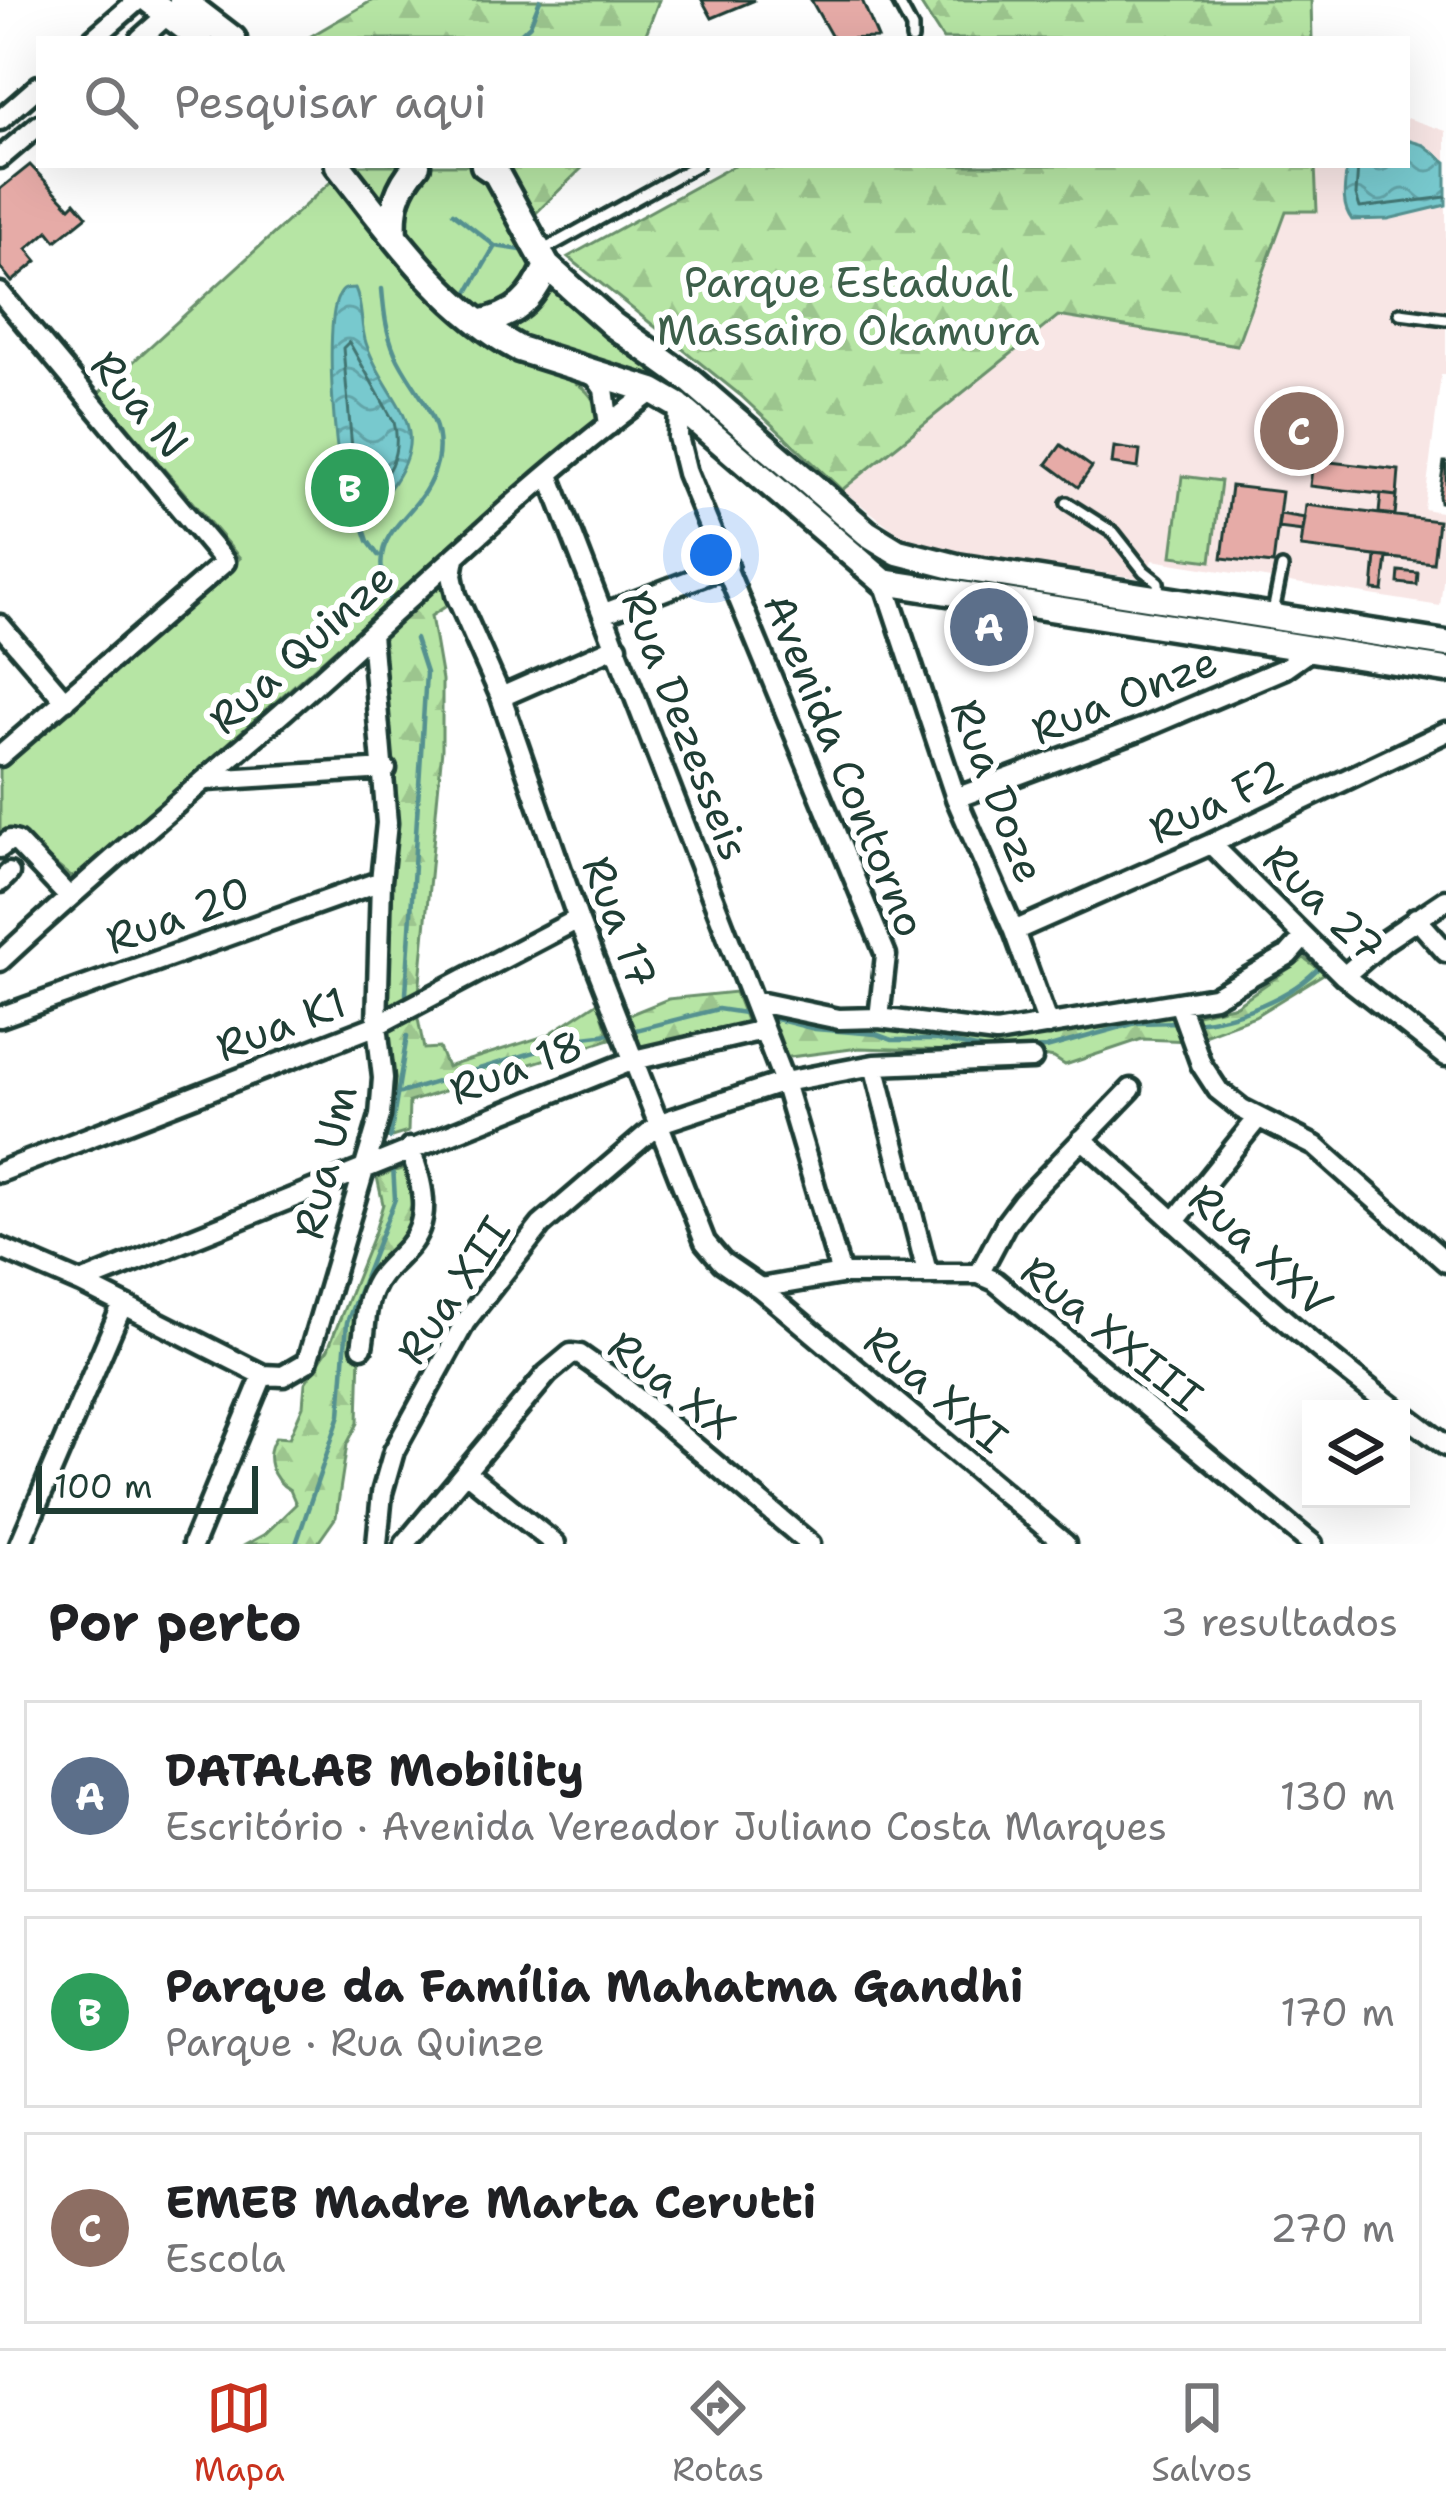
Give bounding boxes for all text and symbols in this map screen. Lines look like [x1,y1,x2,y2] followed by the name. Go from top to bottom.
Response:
[36,36,1410,168] search box
[78,69,144,135] icon: search
[174,72,487,132] text: Pesquisar aqui
[656,254,1040,358] park label: Parque Estadual Massairo Okamura
[79,338,201,470] street label: Rua N
[1260,386,1338,476] pin: C
[311,443,389,533] pin: B
[681,525,741,585] your location
[196,550,406,746] street label: Rua Quinze
[609,582,763,868] street label: Rua Dezesseis
[950,582,1028,672] pin: A
[751,585,939,945] street label: Avenida Contorno
[1023,632,1225,758] street label: Rua Onze
[937,691,1059,891] street label: Rua Doze
[1139,745,1293,857] street label: Rua F2
[1251,831,1397,975] street label: Rua 27
[569,848,671,996] street label: Rua 17
[98,863,258,967] street label: Rua 20
[208,974,354,1074] street label: Rua K1
[441,1016,591,1118] street label: Rua 18
[280,1079,370,1245] street label: Rua Um
[1177,1170,1345,1330] street label: Rua XXV
[383,1205,523,1375] street label: Rua XII
[1009,1242,1215,1424] street label: Rua XXIII
[852,1313,1020,1465] street label: Rua XXI
[597,1318,747,1452] street label: Rua XX
[1302,1400,1410,1508] map controls
[1302,1400,1410,1508] button: layers
[36,1460,258,1513] scale bar
[54,1464,153,1509] text: 100 m
[48,1588,302,1656] text: Por perto
[1160,1596,1398,1648] text: 3 resultados
[165,1740,584,1800] text: DATALAB Mobility
[75,1770,105,1822] text: A
[1280,1770,1395,1822] text: 130 m
[165,1800,1167,1852] text: Escritório · Avenida Vereador Juliano Costa Marques
[165,1956,1024,2016] text: Parque da Família Mahatma Gandhi
[78,1986,102,2038] text: B
[1280,1986,1395,2038] text: 170 m
[165,2016,545,2068] text: Parque · Rua Quinze
[165,2172,816,2232] text: EMEB Madre Marta Cerutti
[78,2202,102,2254] text: C
[1270,2202,1395,2254] text: 270 m
[165,2232,286,2284] text: Escola
[194,2375,285,2492] tab: Mapa
[672,2375,764,2492] tab: Rotas
[1151,2375,1252,2492] tab: Salvos

